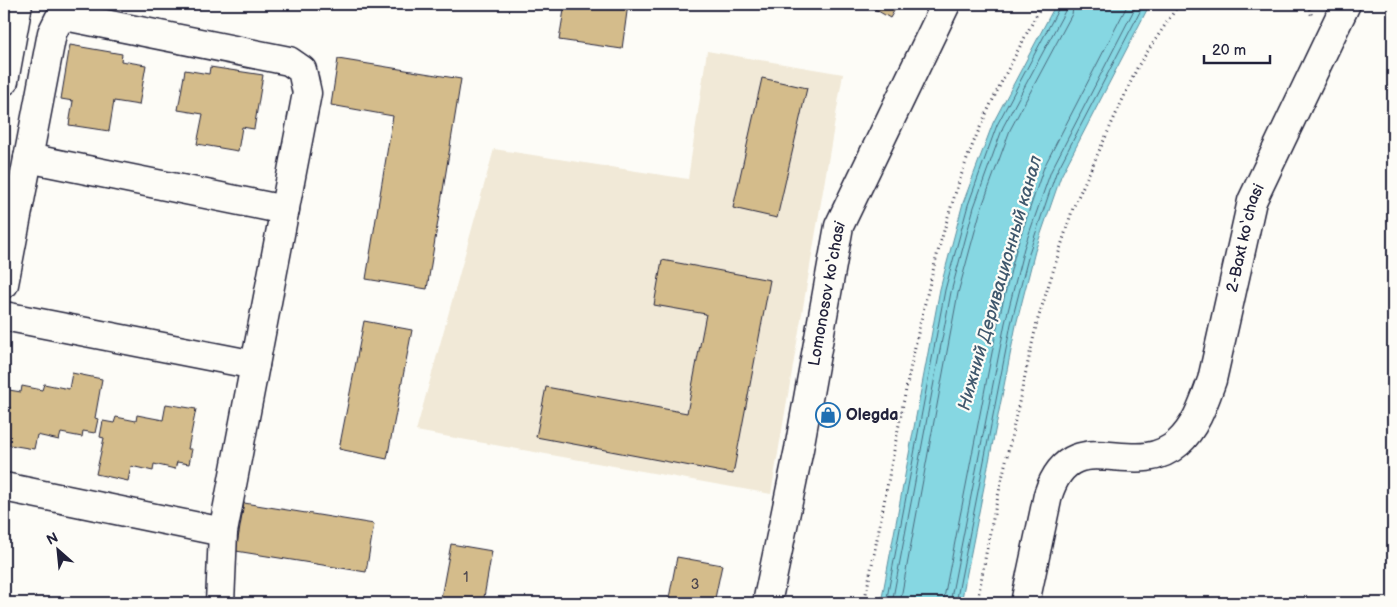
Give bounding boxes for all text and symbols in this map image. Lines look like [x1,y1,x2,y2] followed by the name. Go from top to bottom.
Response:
[1204,32,1271,64] scale bar
[1212,41,1246,60] text: 20 m
[953,152,1047,413] water label: Нижний Деривационный канал
[1222,181,1268,294] street label: 2-Baxt ko‘chasi
[805,218,849,367] street label: Lomonosov ko‘chasi
[815,402,841,428] shop icon: Olegda
[846,406,899,425] place label: Olegda
[32,524,82,574] north arrow
[44,529,61,549] text: N
[463,569,469,586] house number: 1
[691,576,699,593] house number: 3

